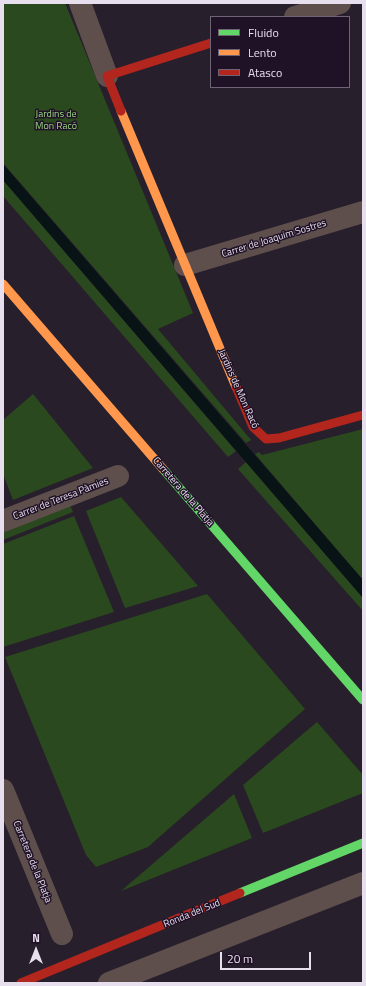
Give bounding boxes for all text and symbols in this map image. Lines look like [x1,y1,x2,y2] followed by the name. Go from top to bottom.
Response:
[210,16,350,88] legend
[248,23,279,42] text: Fluido
[248,43,277,62] text: Lento
[248,63,282,82] text: Atasco
[35,109,77,132] park label: Jardins de Mon Racó
[220,217,328,261] street label: Carrer de Joaquim Sostres
[215,348,261,430] street label: Jardins de Mon Racó
[150,455,216,529] street label: Carretera de la Platja
[12,475,110,523] street label: Carrer de Teresa Pàmies
[10,819,54,905] street label: Carretera de la Platja
[162,897,222,931] street label: Ronda del Sud
[16,930,56,970] north arrow
[32,930,40,946] text: N
[222,944,313,970] scale bar
[227,949,253,968] text: 20 m

